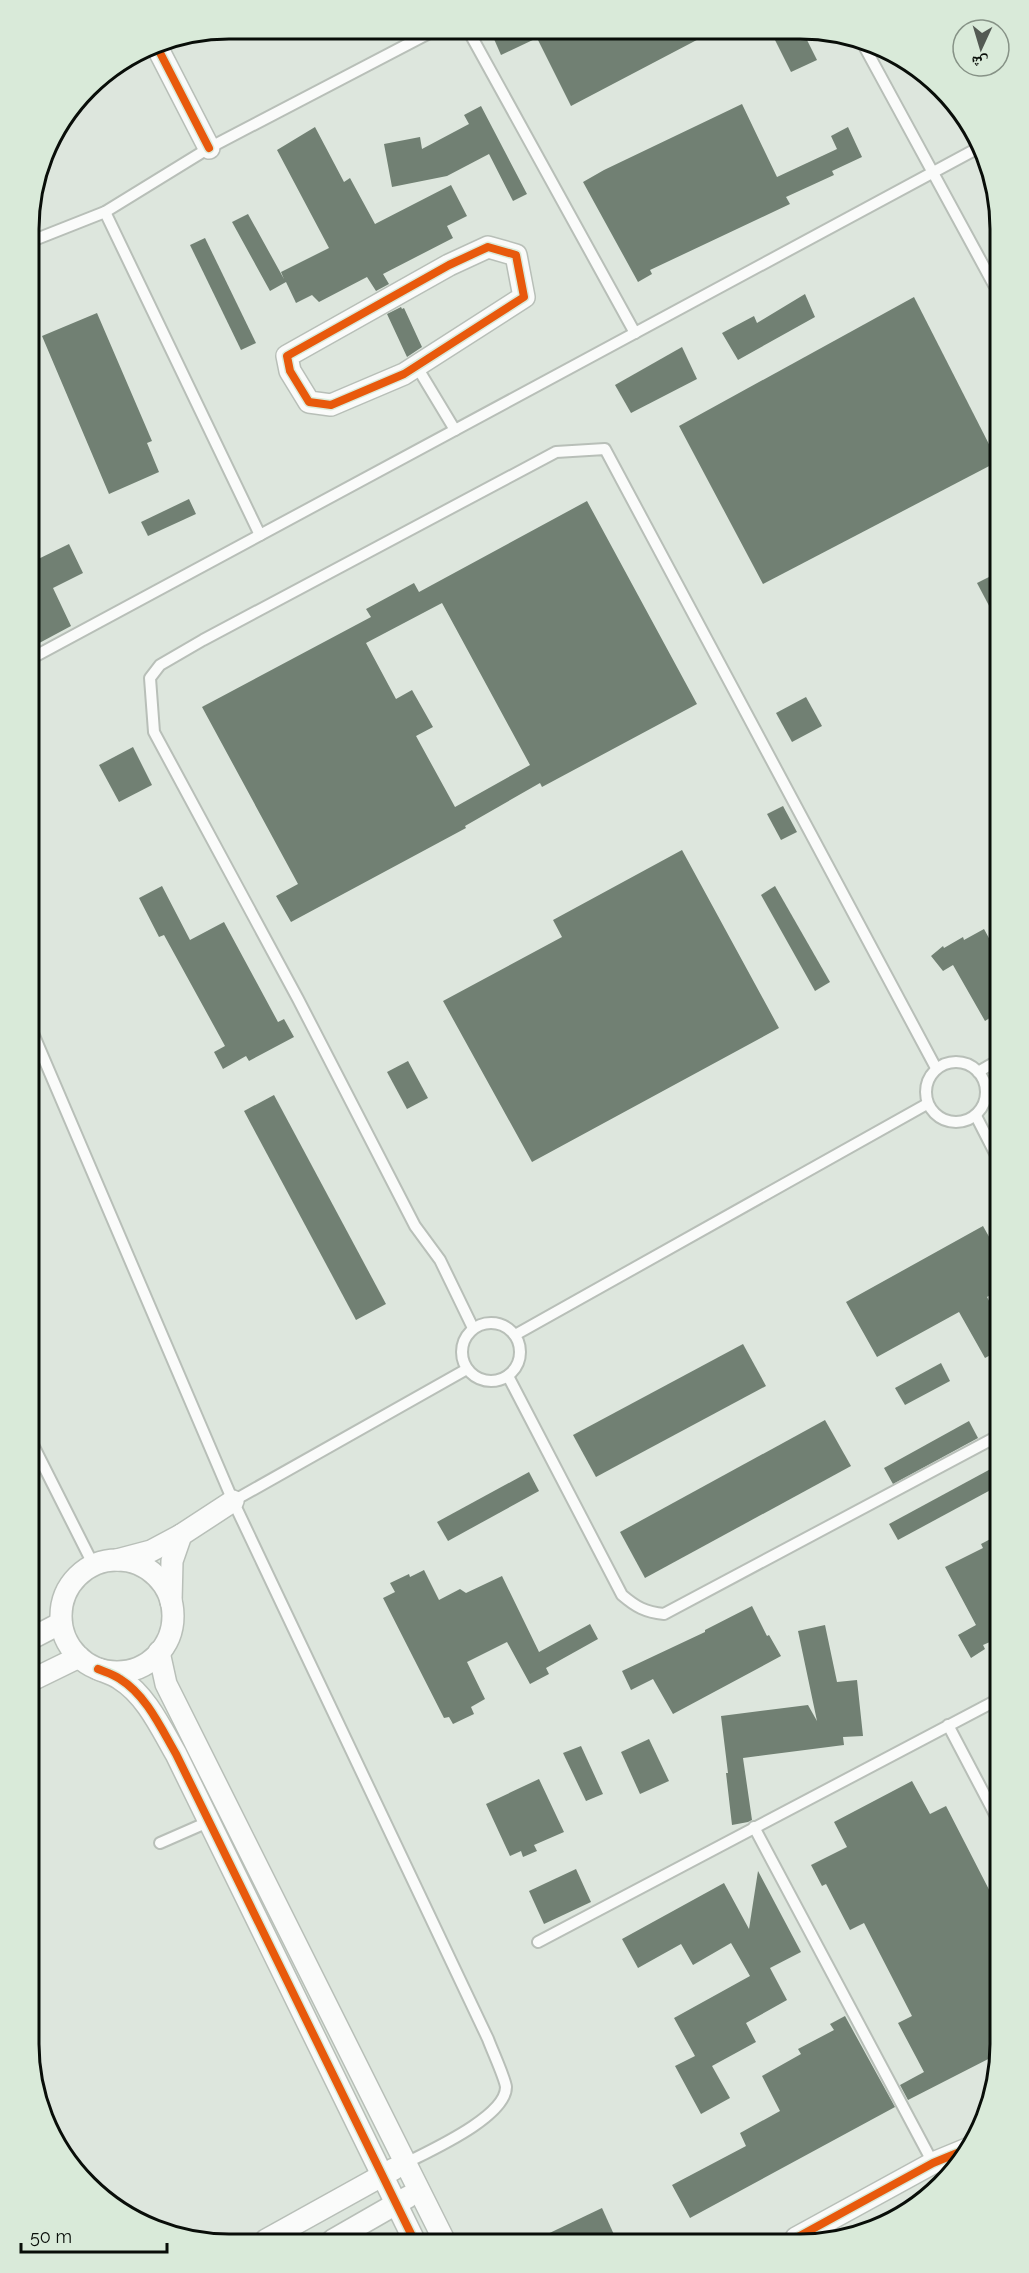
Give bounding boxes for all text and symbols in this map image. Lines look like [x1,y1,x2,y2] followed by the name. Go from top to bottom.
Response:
[951,18,1011,78] north arrow
[971,52,989,73] text: ش
[21,2216,166,2254] scale bar
[30,2226,72,2247] text: 50 m

